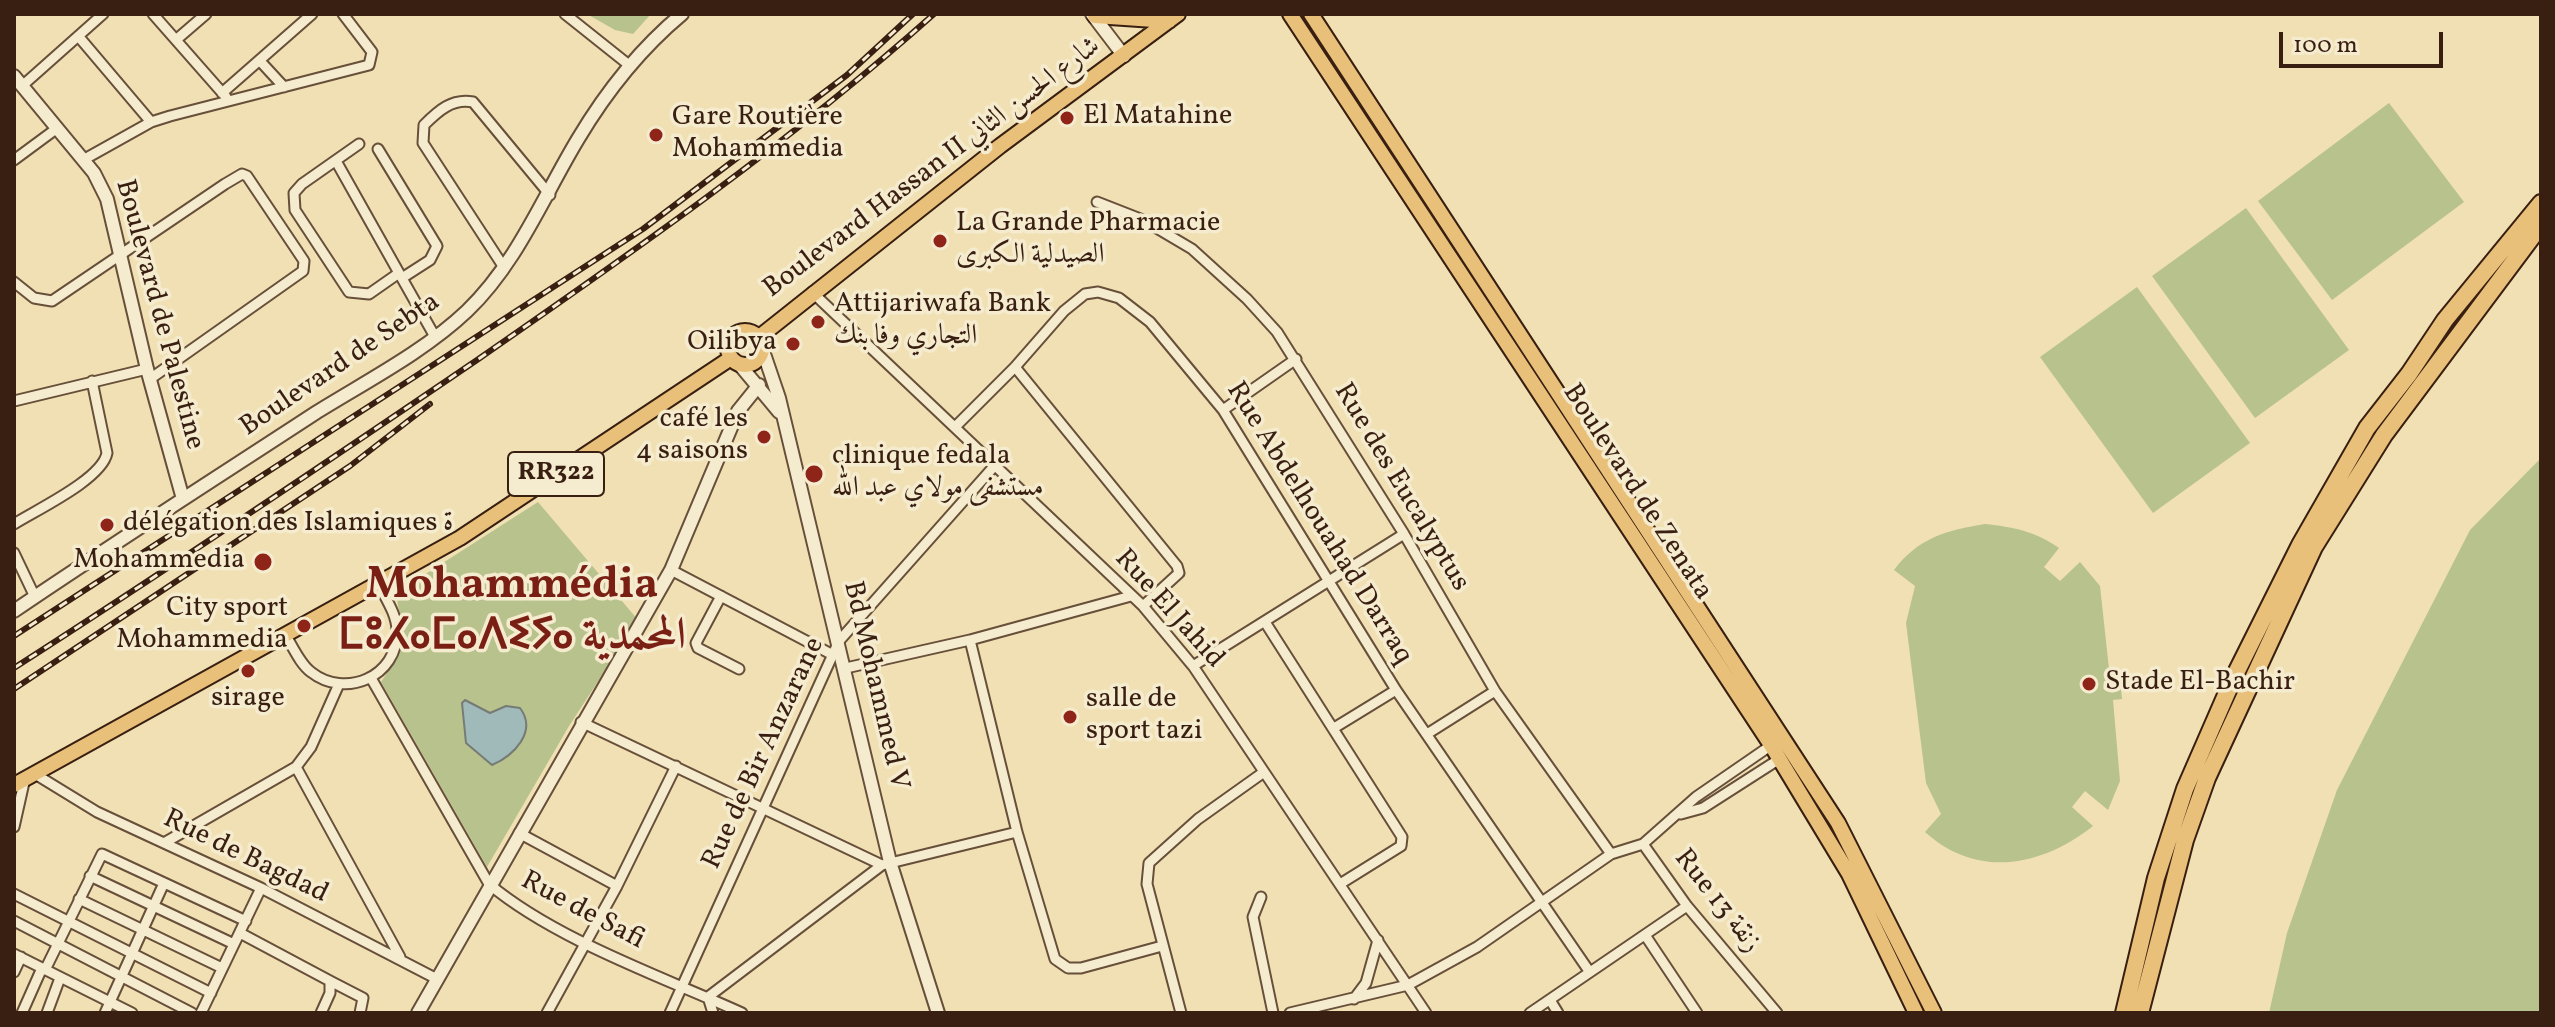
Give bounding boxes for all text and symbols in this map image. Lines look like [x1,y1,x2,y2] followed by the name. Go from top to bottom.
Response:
[2283,16,2447,66] scale bar
[2293,29,2358,63] text: 100 m
[758,31,1108,307] street label: Boulevard Hassan II شارع الحسن الثاني
[1083,101,1232,135] place label: El Matahine
[672,102,844,168] place label: Gare Routière Mohammedia
[1058,109,1076,127] marker: El Matahine
[647,126,665,144] marker: Gare Routière Mohammedia
[106,176,210,454] street label: Boulevard de Palestine
[956,208,1220,274] place label: La Grande Pharmacie الصيدلية الكبرى
[931,232,949,250] marker: La Grande Pharmacie الصيدلية الكبرى
[235,287,447,445] street label: Boulevard de Sebta
[834,289,1051,355] place label: Attijariwafa Bank التجاري وفا بنك
[809,313,827,331] marker: Attijariwafa Bank التجاري وفا بنك
[687,327,777,361] place label: Oilibya
[784,335,802,353] marker: Oilibya
[1217,377,1419,671] street label: Rue Abdelhouahad Darraq
[1325,378,1475,598] street label: Rue des Eucalyptus
[1554,379,1718,607] street label: Boulevard de Zenata
[636,404,748,470] place label: café les 4 saisons
[755,428,773,446] marker: café les 4 saisons
[832,441,1044,507] place label: clinique fedala مستشفى مولاي عبد الله
[508,452,604,496] road number: RR322
[803,463,825,485] marker: clinique fedala مستشفى مولاي عبد الله
[123,508,453,542] place label: délégation des Islamiques ة
[98,516,116,534] marker: délégation des Islamiques ة
[1106,544,1230,676] street label: Rue El Jahid
[73,545,245,579] place label: Mohammedia
[252,551,274,573] marker: Mohammedia
[338,563,686,666] district label: Mohammédia ⵎⵓⵃⴰⵎⴰⴷⵉⵢⴰ المحمدية
[834,578,914,794] street label: Bd Mohammed V
[116,593,288,659] place label: City sport Mohammedia
[295,617,313,635] marker: City sport Mohammedia
[697,633,833,875] street label: Rue de Bir Anzarane
[239,662,257,680] marker: sirage
[2105,667,2295,701] place label: Stade El-Bachir
[2080,675,2098,693] marker: Stade El-Bachir
[211,683,285,717] place label: sirage
[1086,684,1202,750] place label: salle de sport tazi
[1061,708,1079,726] marker: salle de sport tazi
[157,804,333,912] street label: Rue de Bagdad
[1665,843,1767,961] street label: Rue 13 زنقة
[514,865,650,959] street label: Rue de Safi

